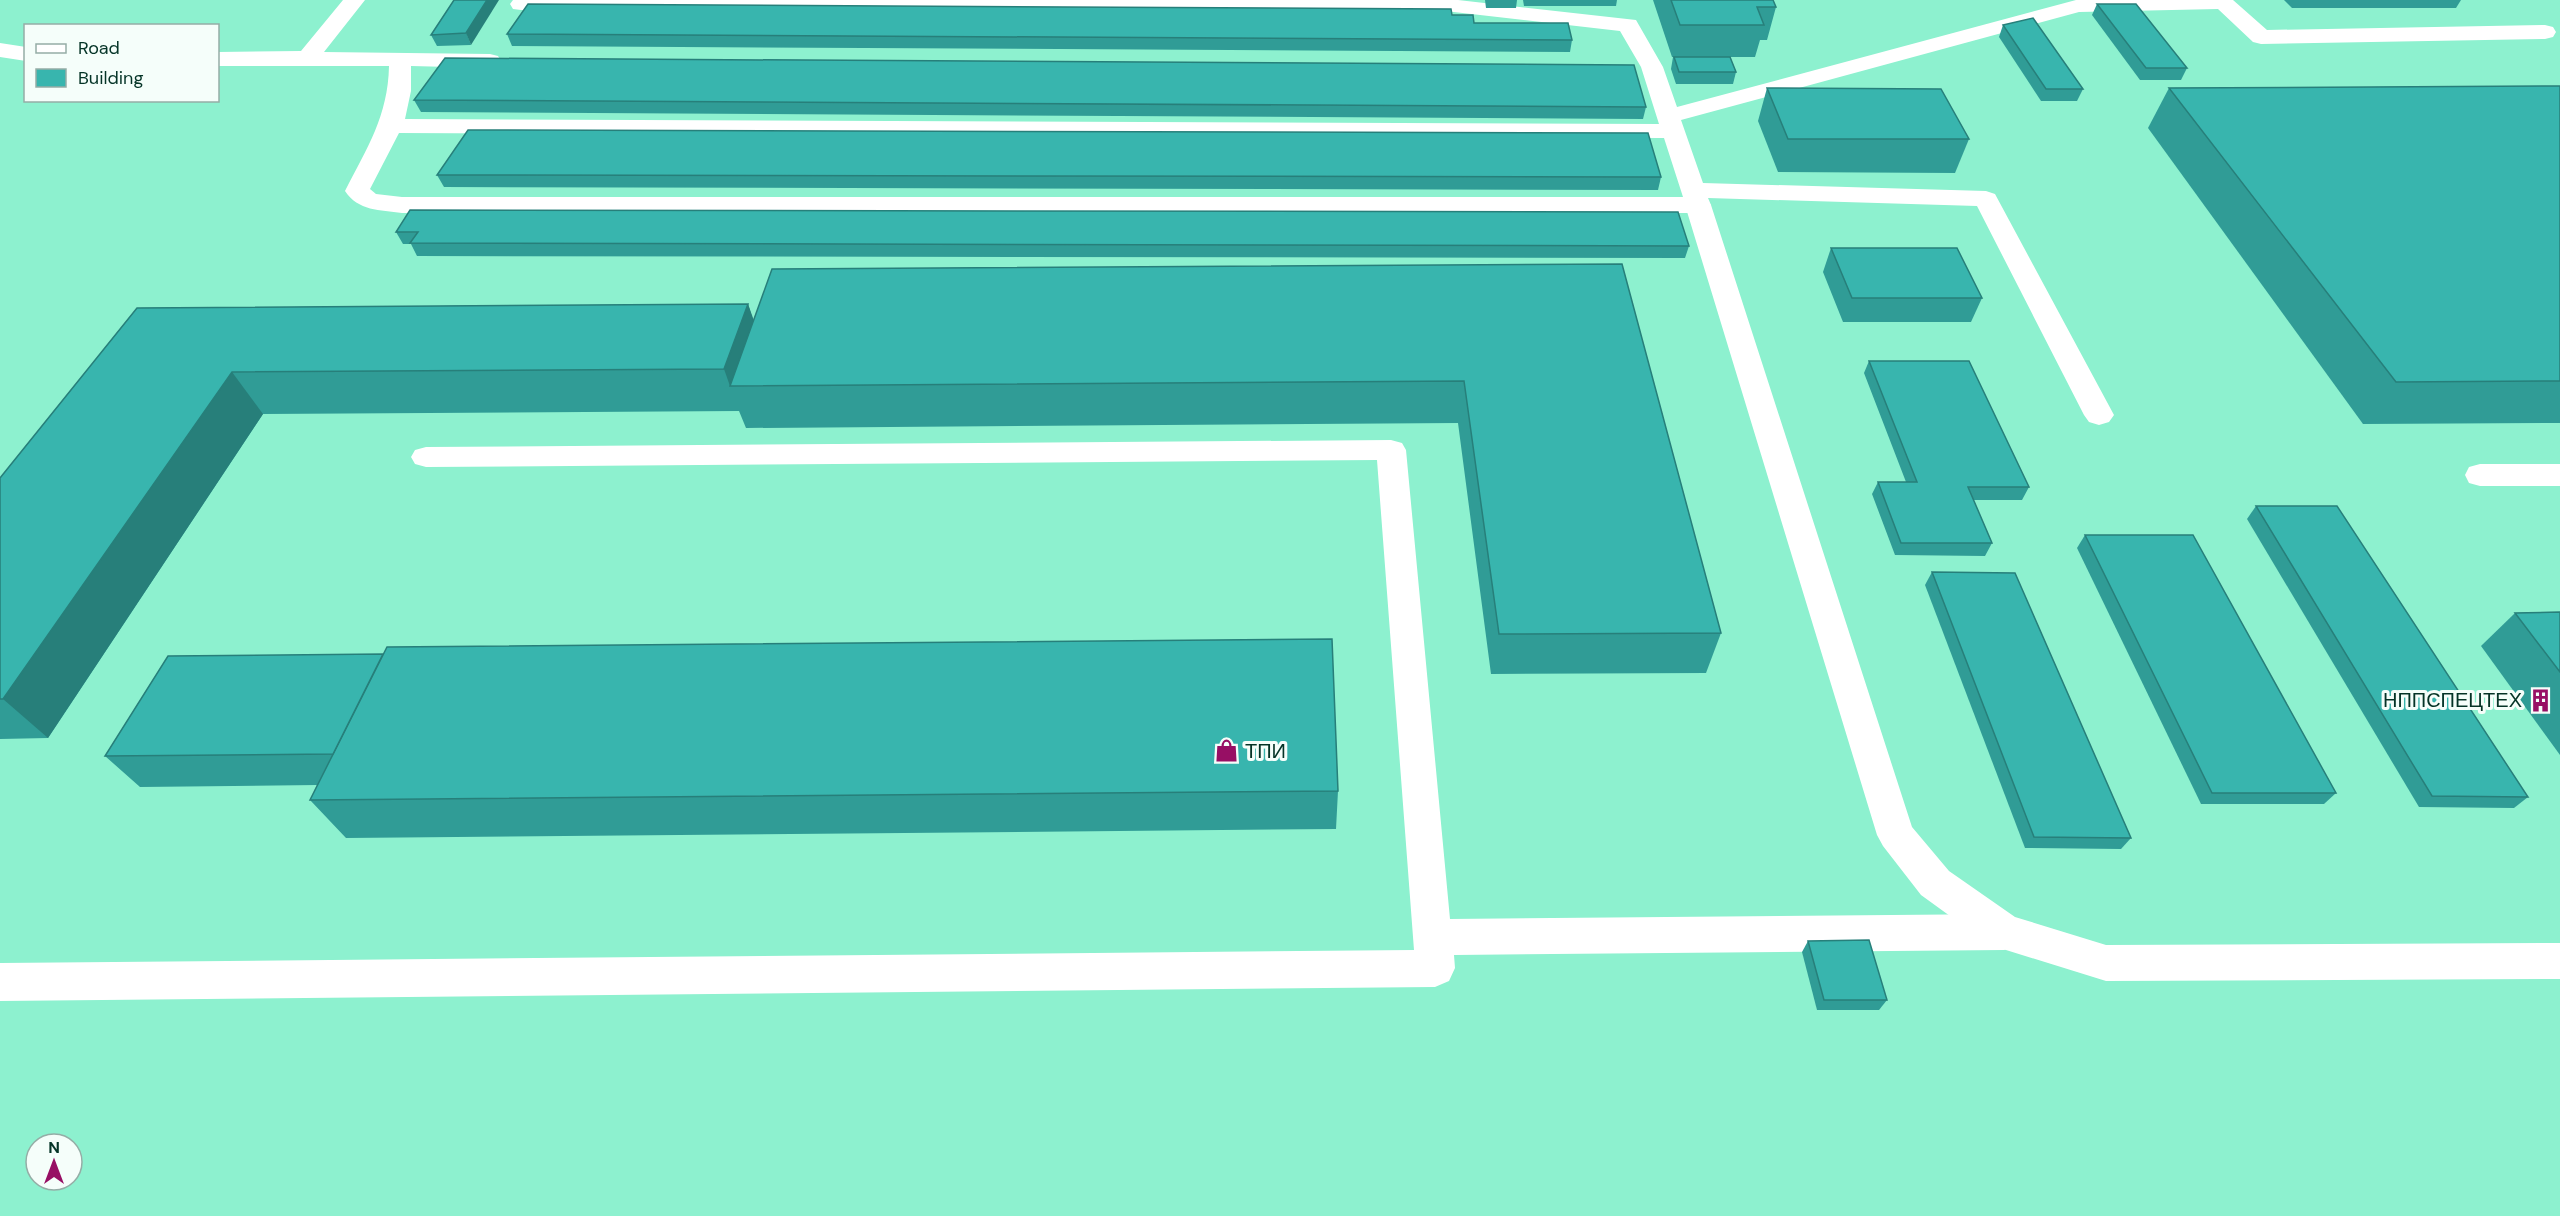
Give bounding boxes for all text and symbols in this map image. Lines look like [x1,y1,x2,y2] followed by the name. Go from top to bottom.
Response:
[24,24,219,102] legend
[78,36,120,60] text: Road
[78,66,143,90] text: Building
[2383,687,2522,713] place label: НППСПЕЦТЕХ
[2527,687,2553,713] building icon: НППСПЕЦТЕХ
[1214,738,1240,764] shop icon: ТПИ
[1245,738,1286,764] place label: ТПИ
[24,1132,84,1192] north arrow
[48,1137,60,1158] text: N

